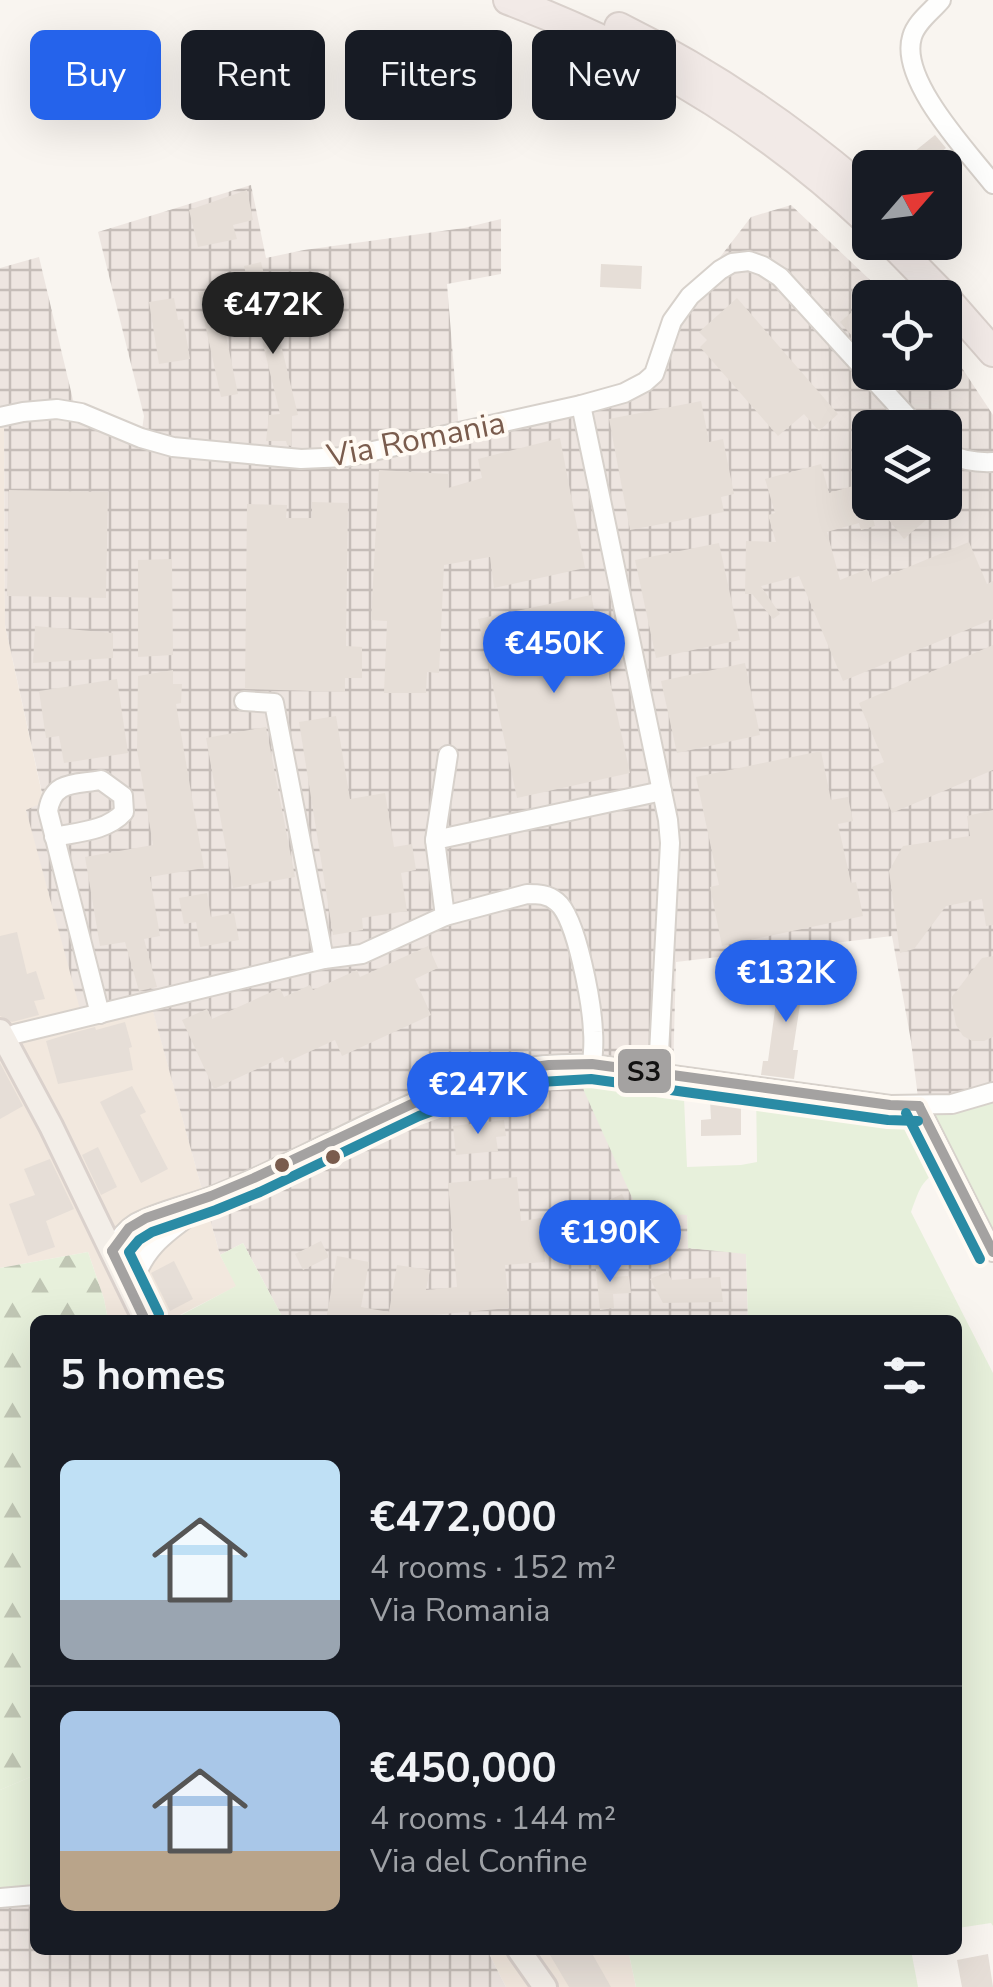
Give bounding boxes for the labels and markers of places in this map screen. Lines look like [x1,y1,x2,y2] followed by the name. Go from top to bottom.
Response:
[203,272,343,357] pin: €472K
[484,611,624,696] pin: €450K
[716,940,856,1025] pin: €132K
[408,1052,548,1137] pin: €247K
[323,1147,343,1167] unlabelled marker
[272,1155,292,1175] unlabelled marker
[540,1200,680,1285] pin: €190K

